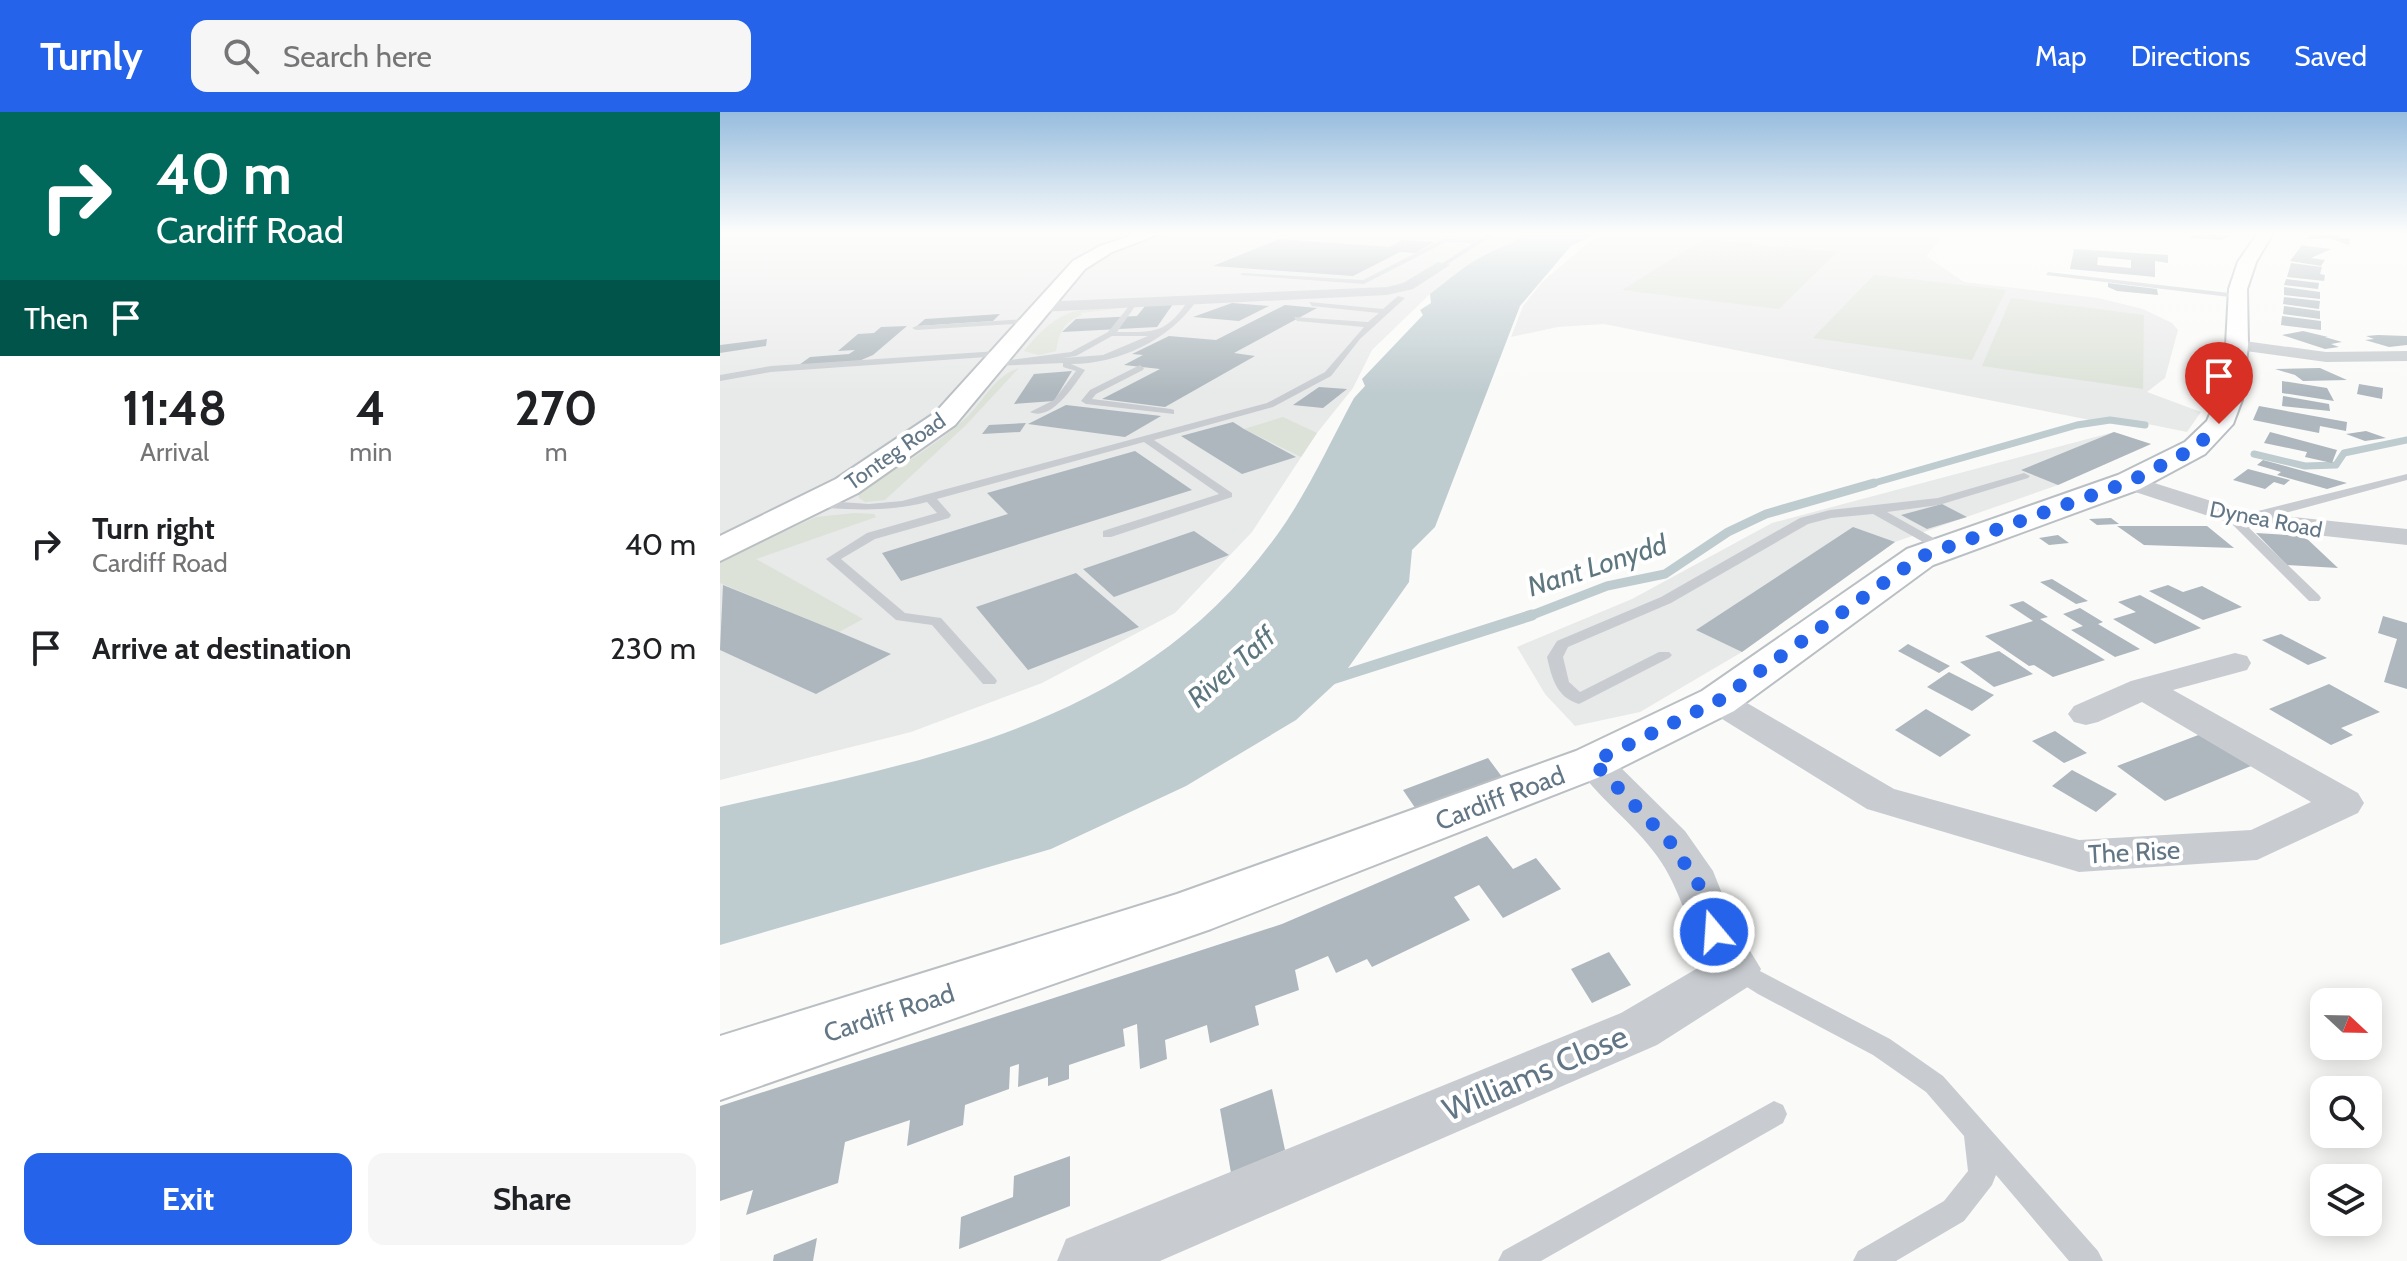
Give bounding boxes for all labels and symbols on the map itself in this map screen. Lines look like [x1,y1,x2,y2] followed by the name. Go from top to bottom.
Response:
[2185,342,2253,424] pin
[840,407,951,496] street label: Tonteg Road
[2207,495,2324,544] street label: Dynea Road
[1523,526,1672,604] water label: Nant Lonydd
[1180,618,1284,714] water label: River Taff
[1431,759,1569,837] street label: Cardiff Road
[2087,834,2181,870] street label: The Rise
[1672,890,1756,974] position arrow
[819,977,959,1049] street label: Cardiff Road
[2310,988,2382,1060] north arrow
[1437,1016,1633,1129] street label: Williams Close

